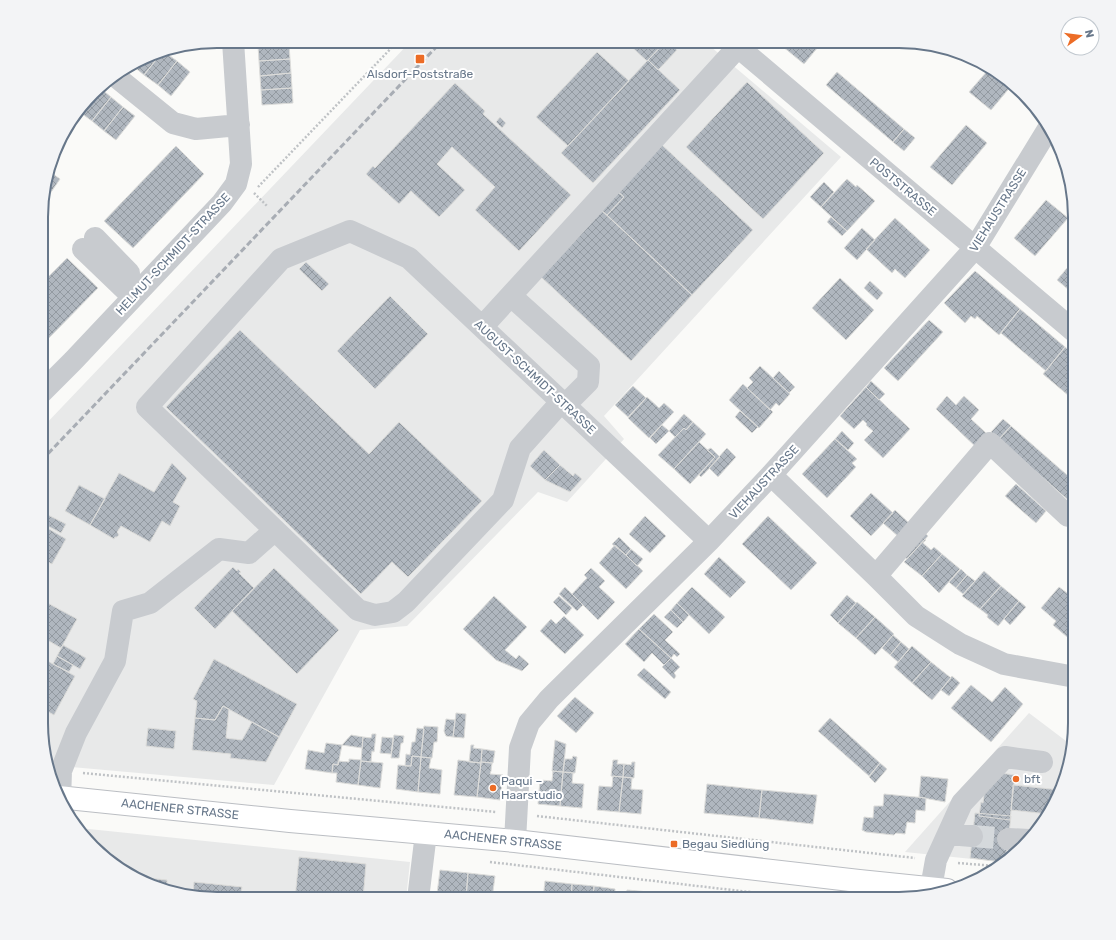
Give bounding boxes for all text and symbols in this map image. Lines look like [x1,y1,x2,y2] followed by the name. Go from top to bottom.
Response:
[1060,16,1100,56] north arrow
[1082,28,1097,39] text: N
[414,53,426,65] marker: Alsdorf-Poststraße
[367,67,474,81] place label: Alsdorf-Poststraße
[867,155,939,219] street label: POSTSTRASSE
[967,166,1029,254] street label: VIEHAUSTRASSE
[113,190,233,318] street label: HELMUT-SCHMIDT-STRASSE
[471,317,599,437] street label: AUGUST-SCHMIDT-STRASSE
[726,442,802,522] street label: VIEHAUSTRASSE
[1024,772,1041,786] place label: bft
[501,774,562,802] place label: Paqui – Haarstudio
[1011,774,1021,784] marker: bft
[488,783,498,793] marker: Paqui – Haarstudio
[120,796,240,822] street label: AACHENER STRASSE
[443,827,563,853] street label: AACHENER STRASSE
[682,837,770,851] place label: Begau Siedlung
[669,839,679,849] marker: Begau Siedlung

